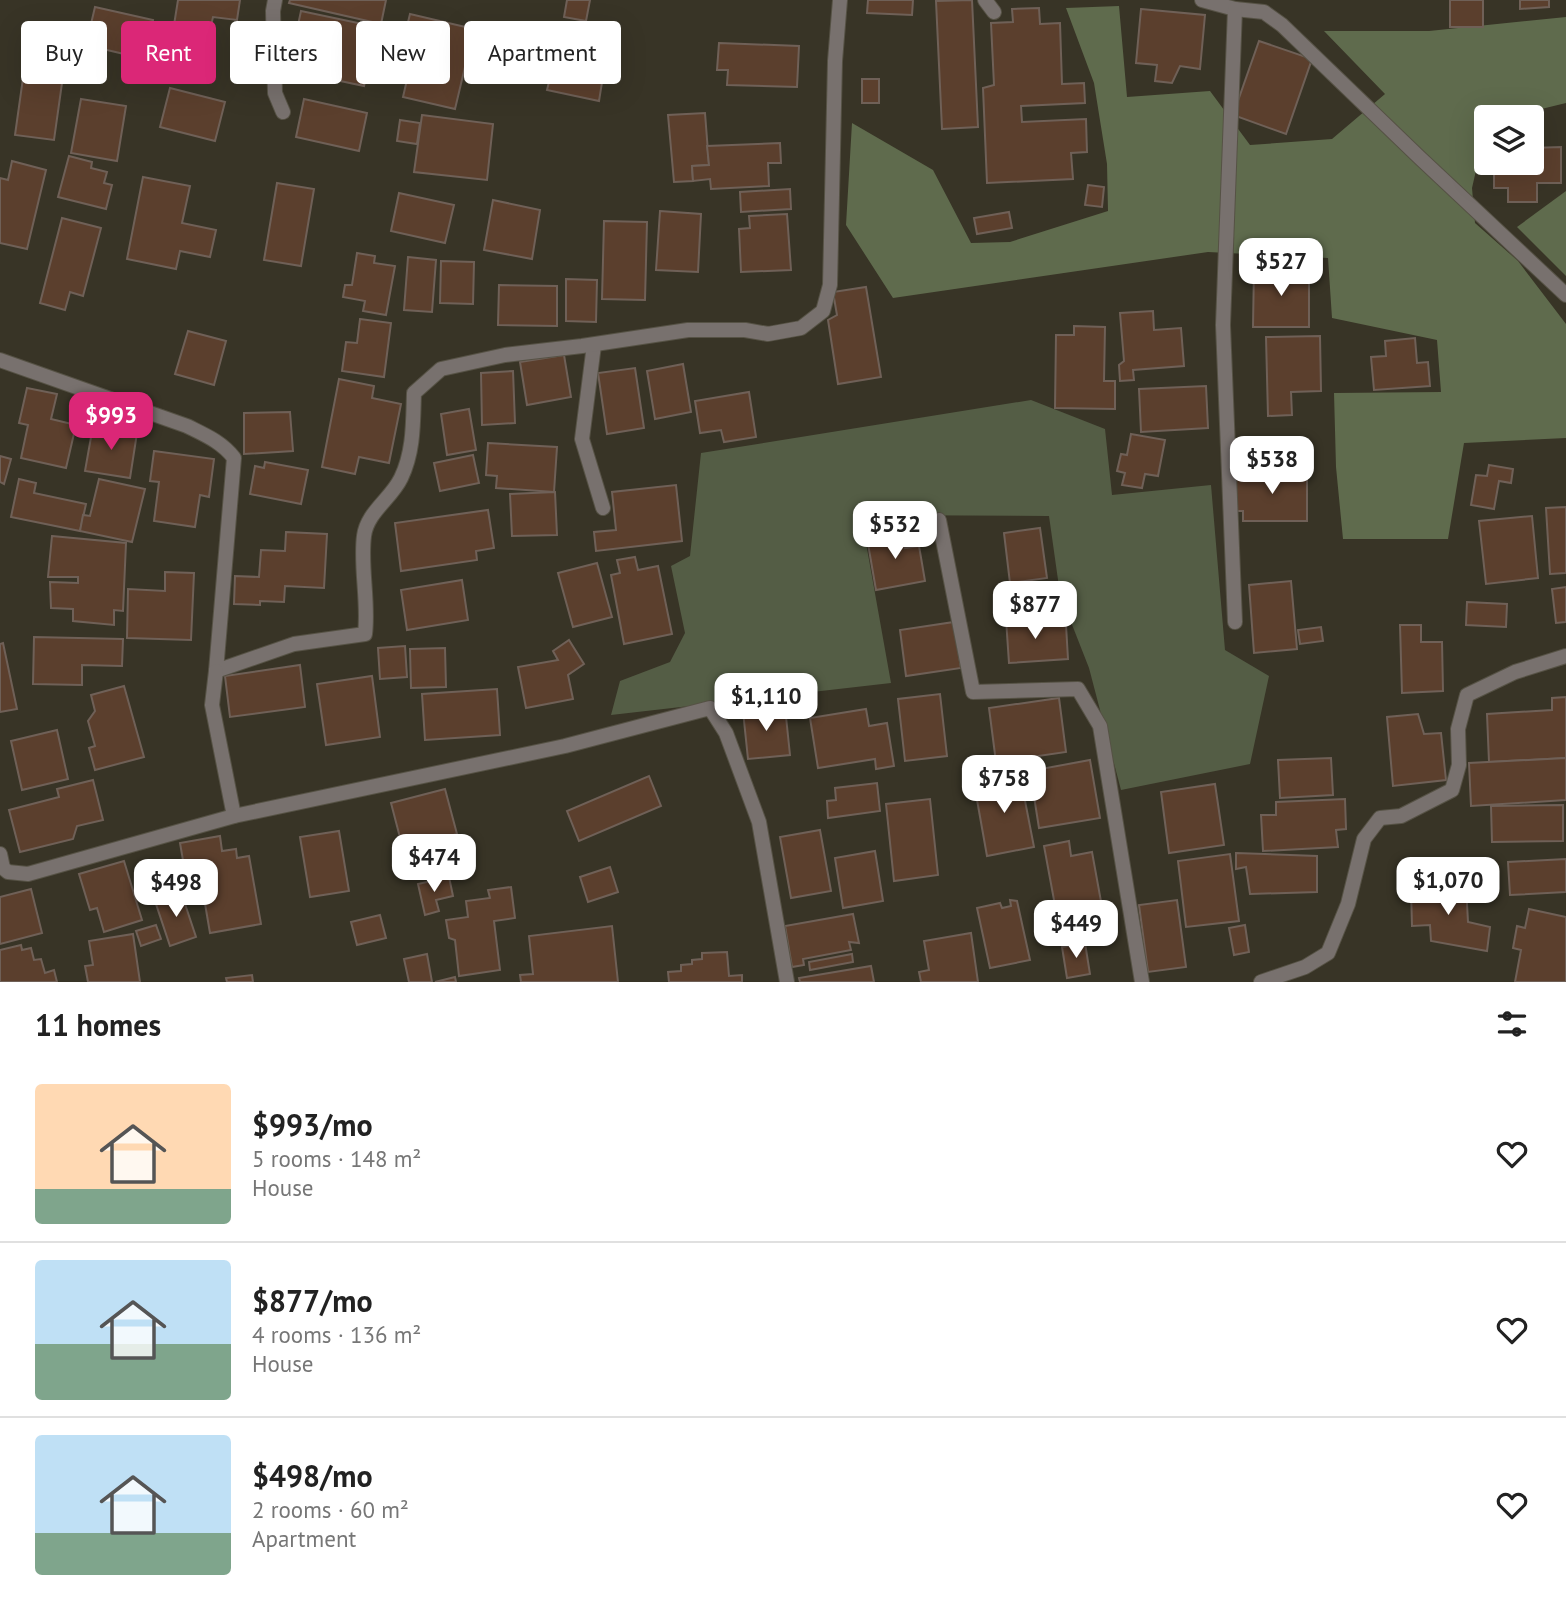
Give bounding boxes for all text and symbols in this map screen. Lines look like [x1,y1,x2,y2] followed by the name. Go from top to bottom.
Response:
[21,21,107,84] chip: Buy
[121,21,216,84] chip: Rent
[230,21,342,84] chip: Filters
[356,21,450,84] chip: New
[464,21,621,84] chip: Apartment
[1474,105,1544,175] map controls
[1474,105,1544,175] button: layers
[1240,238,1322,298] pin: $527
[1255,246,1307,275] text: $527
[70,392,152,452] pin: $993
[85,400,137,429] text: $993
[1231,436,1313,496] pin: $538
[1246,444,1298,473] text: $538
[854,502,936,561] pin: $532
[869,509,921,538] text: $532
[994,582,1076,641] pin: $877
[1009,589,1061,618] text: $877
[709,674,823,733] pin: $1,110
[730,681,802,710] text: $1,110
[963,756,1045,815] pin: $758
[978,763,1030,792] text: $758
[393,834,475,894] pin: $474
[408,842,460,871] text: $474
[1391,858,1505,917] pin: $1,070
[135,860,217,919] pin: $498
[1412,865,1484,894] text: $1,070
[150,867,202,896] text: $498
[1035,900,1117,960] pin: $449
[1050,908,1102,937] text: $449
[35,1005,161,1044] text: 11 homes
[1493,1005,1531,1043] icon: filters
[252,1105,373,1144] text: $993/mo
[91,1112,175,1196] icon: home
[1493,1135,1531,1173] icon: heart
[252,1144,421,1173] text: 5 rooms · 148 m²
[252,1173,314,1202] text: House
[252,1281,373,1320] text: $877/mo
[91,1288,175,1372] icon: home
[1493,1311,1531,1349] icon: heart
[252,1320,421,1349] text: 4 rooms · 136 m²
[252,1349,314,1378] text: House
[252,1456,373,1495] text: $498/mo
[91,1463,175,1547] icon: home
[1493,1486,1531,1524] icon: heart
[252,1495,409,1524] text: 2 rooms · 60 m²
[252,1524,356,1553] text: Apartment

